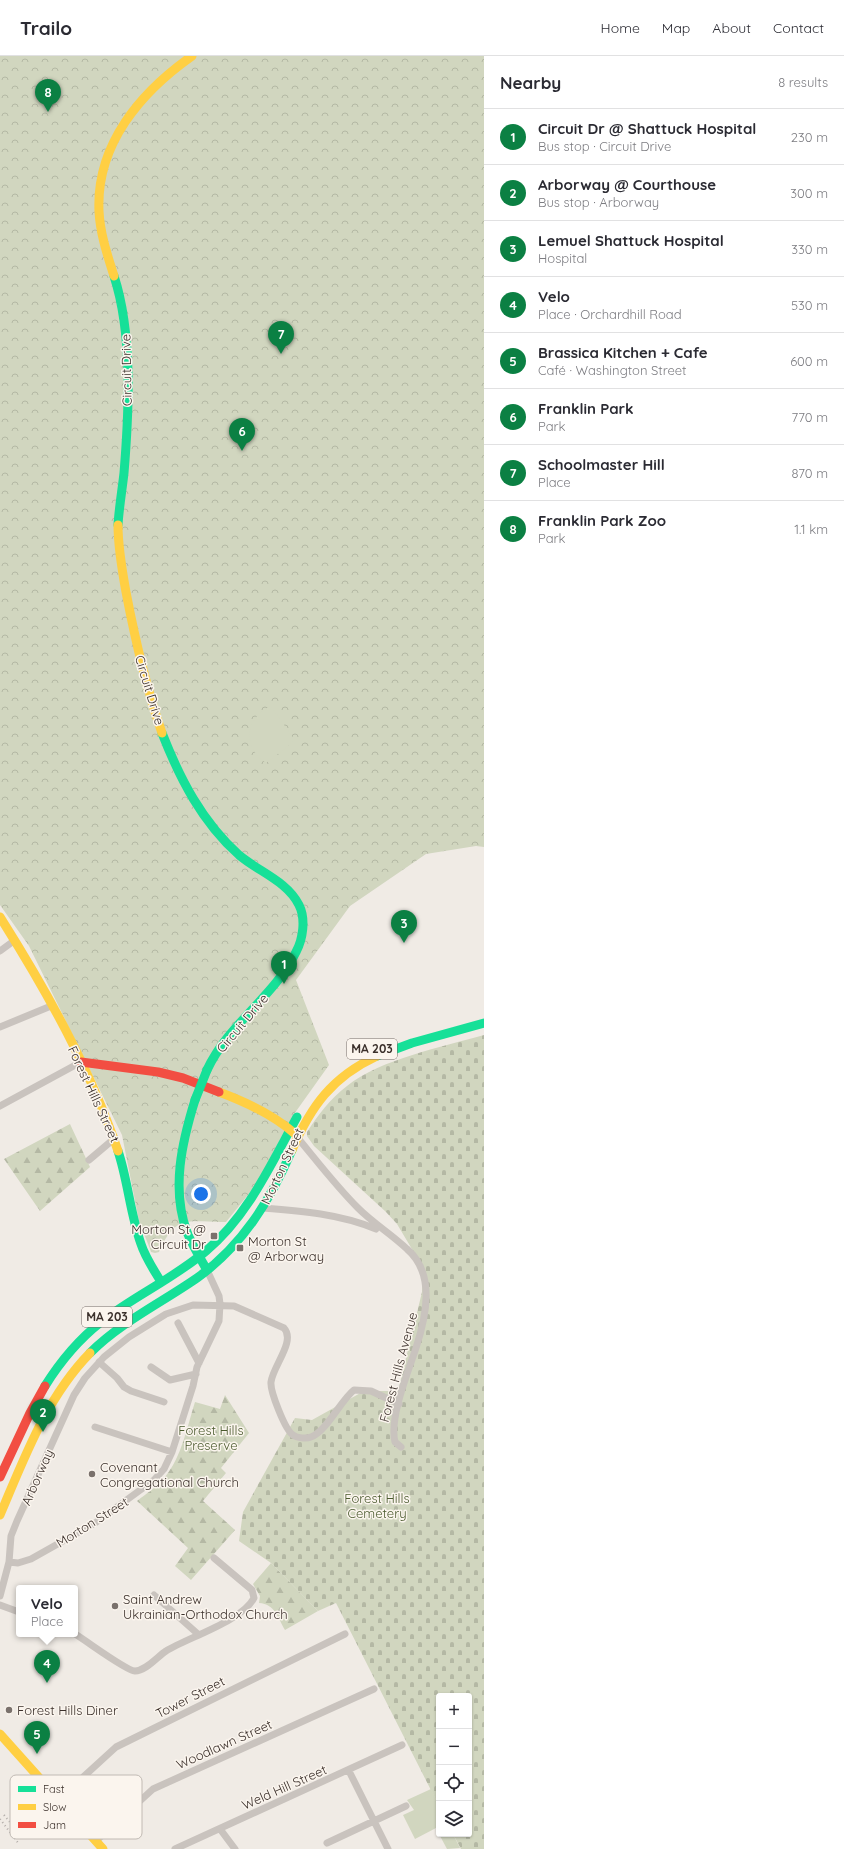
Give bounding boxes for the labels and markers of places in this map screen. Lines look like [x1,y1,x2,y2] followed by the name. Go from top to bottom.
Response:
[35,79,61,112] pin: 8
[268,321,294,354] pin: 7
[229,418,255,451] pin: 6
[391,910,417,943] pin: 3
[271,951,297,984] pin: 1
[131,1221,206,1252] place label: Morton St @ Circuit Dr
[209,1231,219,1241] marker: Morton St @ Circuit Dr
[248,1233,324,1264] place label: Morton St @ Arborway
[235,1243,245,1253] marker: Morton St @ Arborway
[30,1399,56,1432] pin: 2
[100,1459,239,1490] place label: Covenant Congregational Church
[87,1469,97,1479] marker: Covenant Congregational Church
[123,1591,288,1622] place label: Saint Andrew Ukrainian-Orthodox Church
[110,1601,120,1611] marker: Saint Andrew Ukrainian-Orthodox Church
[34,1650,60,1683] pin: 4
[17,1702,118,1718] place label: Forest Hills Diner
[4,1705,14,1715] marker: Forest Hills Diner
[24,1721,50,1754] pin: 5

